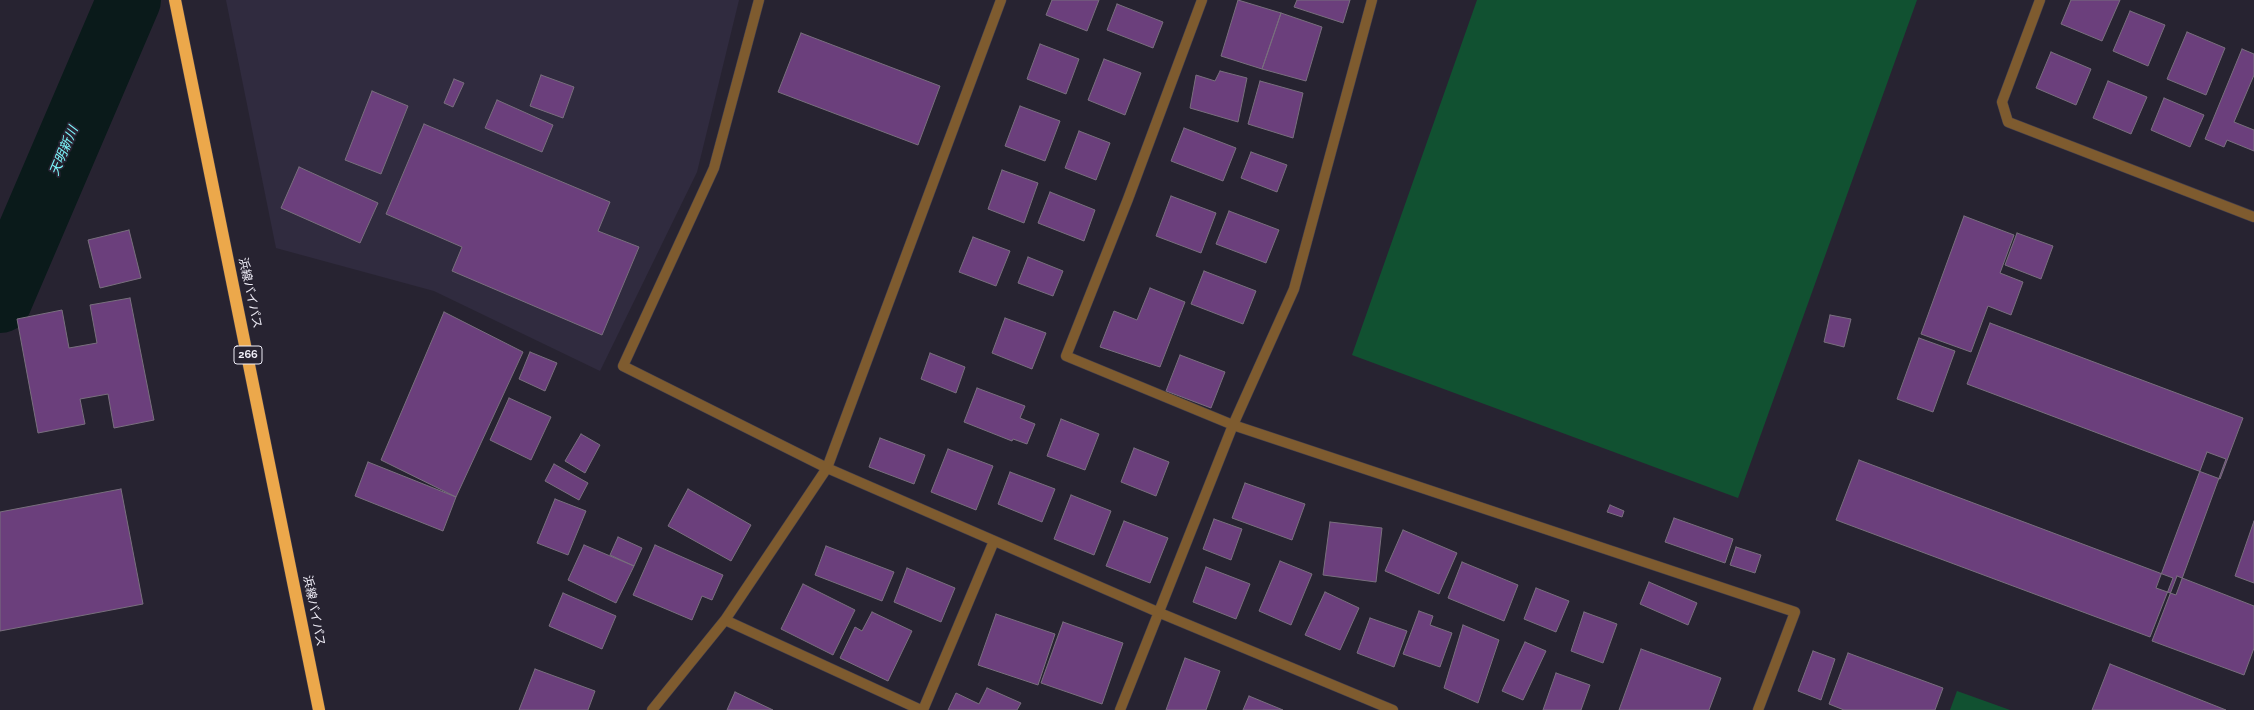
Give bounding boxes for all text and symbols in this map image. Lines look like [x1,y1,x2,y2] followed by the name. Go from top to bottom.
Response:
[47,124,81,178] water label: 天明新川
[235,256,265,330] street label: 浜線バイパス
[234,346,262,364] road number: 266
[300,574,328,648] street label: 浜線バイパス

